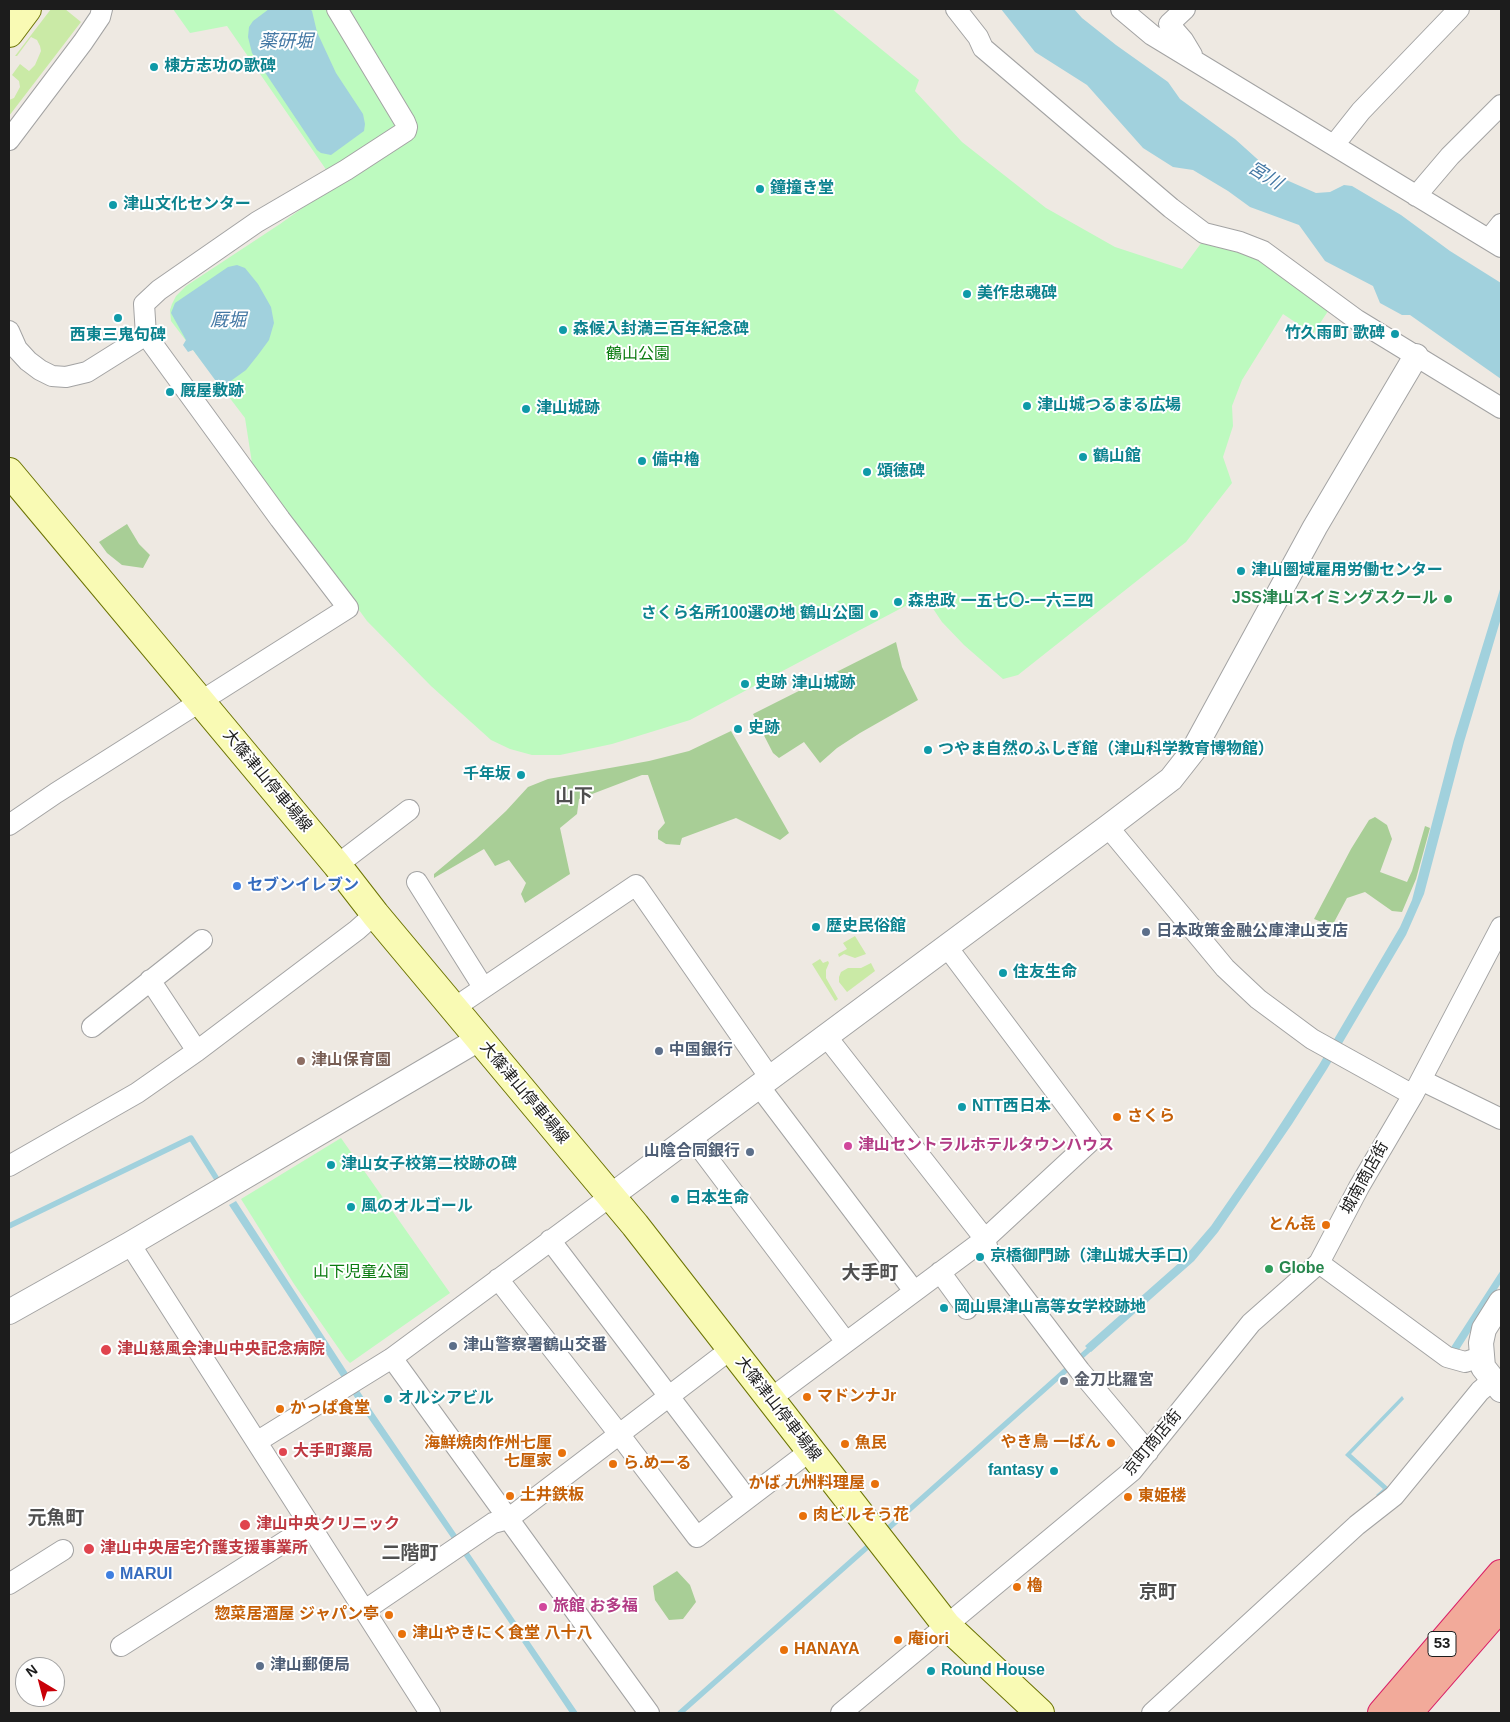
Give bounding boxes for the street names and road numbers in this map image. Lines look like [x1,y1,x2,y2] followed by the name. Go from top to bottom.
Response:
[219,726,315,836] street label: 大篠津山停車場線
[476,1038,572,1148] street label: 大篠津山停車場線
[1337,1138,1393,1218] street label: 城南商店街
[731,1353,825,1465] street label: 大篠津山停車場線
[1120,1406,1186,1480] street label: 京町商店街
[1428,1632,1456,1656] road number: 53

